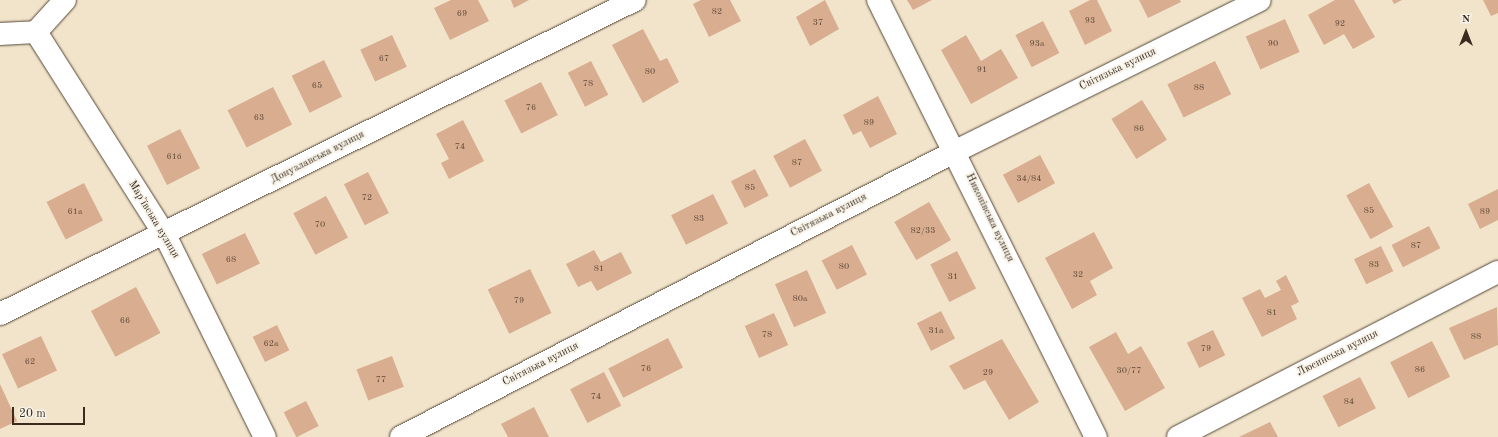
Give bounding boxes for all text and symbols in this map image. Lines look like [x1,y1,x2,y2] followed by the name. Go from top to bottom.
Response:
[712,7,722,17] house number: 82
[457,9,467,19] house number: 69
[1446,12,1486,52] north arrow
[1462,14,1470,25] text: N
[1085,16,1095,26] house number: 93
[813,18,823,28] house number: 37
[1335,19,1345,29] house number: 92
[1030,39,1044,49] house number: 93а
[1268,39,1278,49] house number: 90
[1078,46,1158,94] street label: Світязька вулиця
[379,54,389,64] house number: 67
[977,65,987,75] house number: 91
[645,67,655,77] house number: 80
[583,79,593,89] house number: 78
[312,81,322,91] house number: 65
[1194,83,1204,93] house number: 88
[526,103,536,113] house number: 76
[254,113,264,123] house number: 63
[864,118,874,128] house number: 89
[1134,124,1144,134] house number: 86
[269,129,367,187] street label: Донузлавська вулиця
[455,142,465,152] house number: 74
[167,152,181,162] house number: 61б
[792,158,802,168] house number: 87
[962,172,1016,264] street label: Никонівська вулиця
[1017,174,1041,184] house number: 34/84
[125,179,181,261] street label: Мар'ївська вулиця
[745,183,755,193] house number: 85
[789,191,869,241] street label: Світязька вулиця
[362,193,372,203] house number: 72
[1364,206,1374,216] house number: 85
[68,207,82,217] house number: 61а
[1480,207,1490,217] house number: 89
[694,214,704,224] house number: 83
[315,220,325,230] house number: 70
[911,226,935,236] house number: 82/33
[1411,241,1421,251] house number: 87
[226,255,236,265] house number: 68
[1369,260,1379,270] house number: 83
[839,262,849,272] house number: 80
[594,264,604,274] house number: 81
[1073,270,1083,280] house number: 32
[948,272,958,282] house number: 31
[793,294,807,304] house number: 80а
[514,296,524,306] house number: 79
[1267,308,1277,318] house number: 81
[120,316,130,326] house number: 66
[929,326,943,336] house number: 31а
[1295,328,1381,380] street label: Люсинська вулиця
[762,330,772,340] house number: 78
[1471,332,1481,342] house number: 88
[264,339,278,349] house number: 62а
[501,340,581,390] street label: Світязька вулиця
[1201,344,1211,354] house number: 79
[25,357,35,367] house number: 62
[641,364,651,374] house number: 76
[1415,365,1425,375] house number: 86
[1117,366,1141,376] house number: 30/77
[983,368,993,378] house number: 29
[376,375,386,385] house number: 77
[591,392,601,402] house number: 74
[1344,397,1354,407] house number: 84
[14,399,87,425] scale bar
[19,408,46,420] text: 20 m

